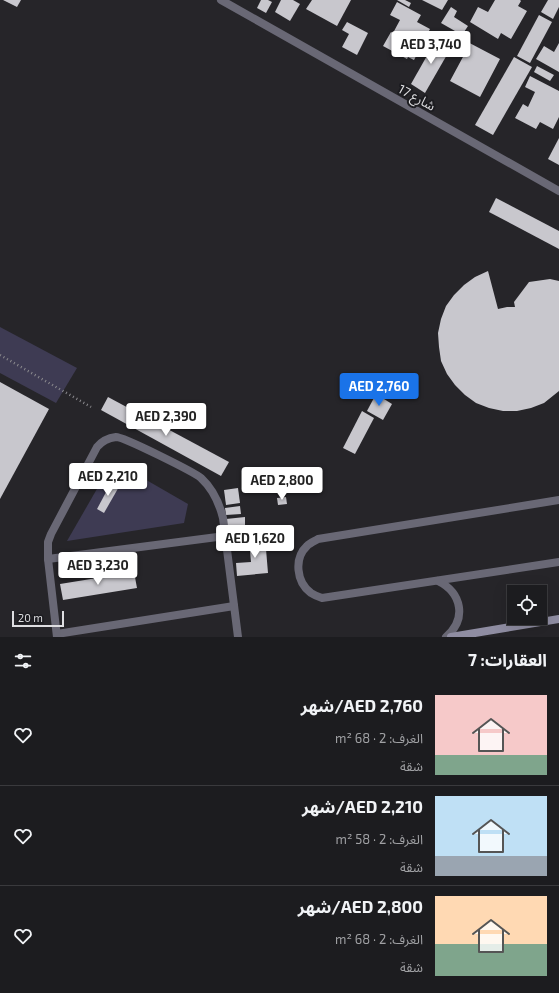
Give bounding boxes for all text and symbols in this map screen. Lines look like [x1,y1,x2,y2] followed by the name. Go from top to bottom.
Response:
[385,31,477,65] pin: AED 3,740
[400,36,462,52] text: AED 3,740
[394,80,438,116] street label: شارع 17
[333,373,425,407] pin: AED 2,760
[349,378,409,394] text: AED 2,760
[120,403,212,437] pin: AED 2,390
[135,408,197,424] text: AED 2,390
[62,463,154,497] pin: AED 2,210
[236,467,328,501] pin: AED 2,800
[78,468,138,484] text: AED 2,210
[251,472,313,488] text: AED 2,800
[209,525,301,559] pin: AED 1,620
[225,530,285,546] text: AED 1,620
[52,552,144,586] pin: AED 3,230
[67,557,129,573] text: AED 3,230
[507,585,547,625] map controls
[507,585,547,625] button: locate
[12,609,64,628] scale bar
[18,611,43,624] text: 20 m
[468,649,547,669] text: العقارات: 7
[12,650,34,672] icon: filters
[301,695,423,715] text: AED 2,760/شهر
[467,711,515,759] icon: home
[12,724,34,746] icon: heart
[335,730,423,746] text: الغرف: 2 · 68 m²
[400,758,423,774] text: شقة
[302,796,423,816] text: AED 2,210/شهر
[467,812,515,860] icon: home
[12,825,34,847] icon: heart
[336,831,423,847] text: الغرف: 2 · 58 m²
[400,859,423,875] text: شقة
[298,896,423,916] text: AED 2,800/شهر
[467,912,515,960] icon: home
[12,925,34,947] icon: heart
[335,931,423,947] text: الغرف: 2 · 68 m²
[400,959,423,975] text: شقة

